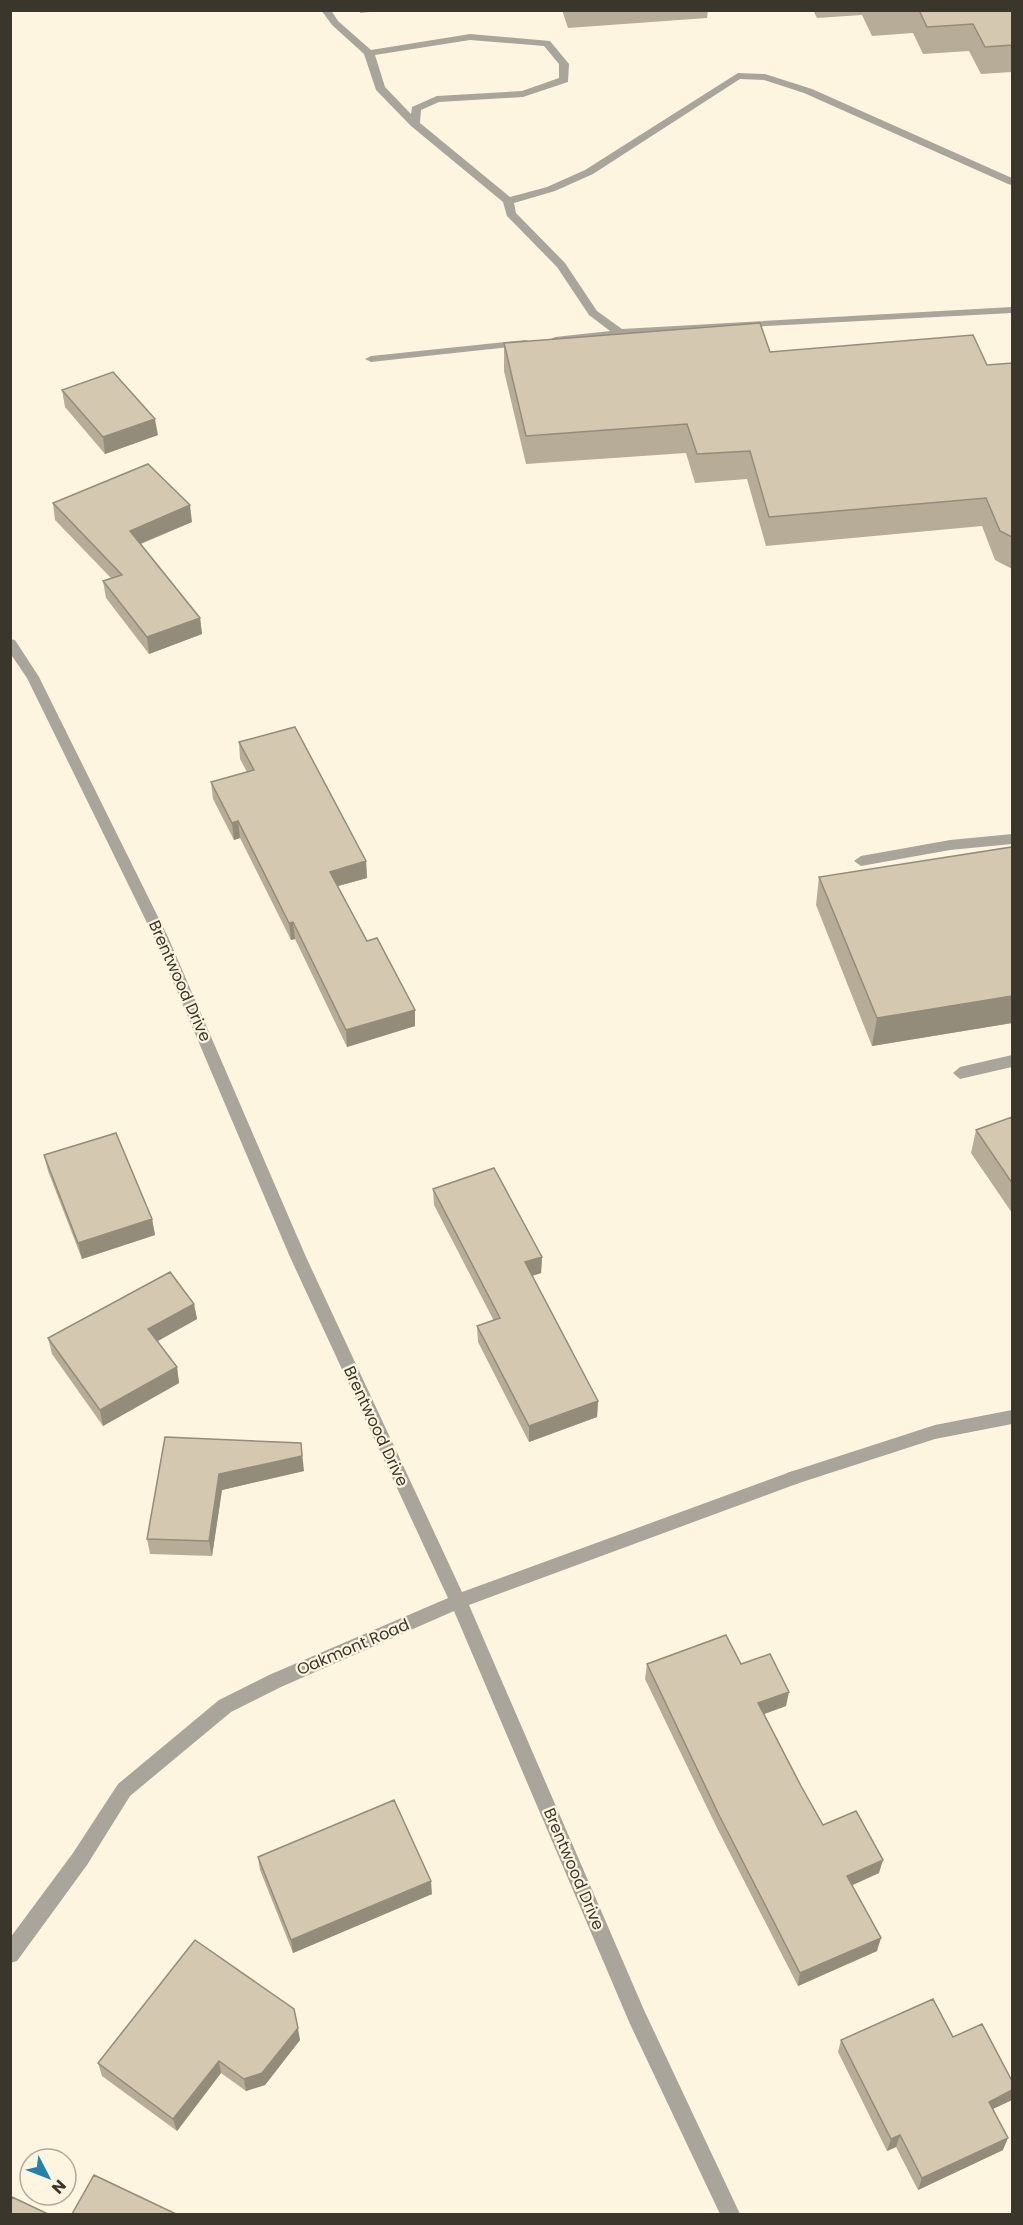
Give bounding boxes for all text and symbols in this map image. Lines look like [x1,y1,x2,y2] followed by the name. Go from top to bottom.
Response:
[143,917,217,1045] street label: Brentwood Drive
[338,1362,414,1490] street label: Brentwood Drive
[293,1613,413,1681] street label: Oakmont Road
[538,1804,610,1934] street label: Brentwood Drive
[18,2147,78,2207] north arrow
[46,2175,71,2199] text: N

